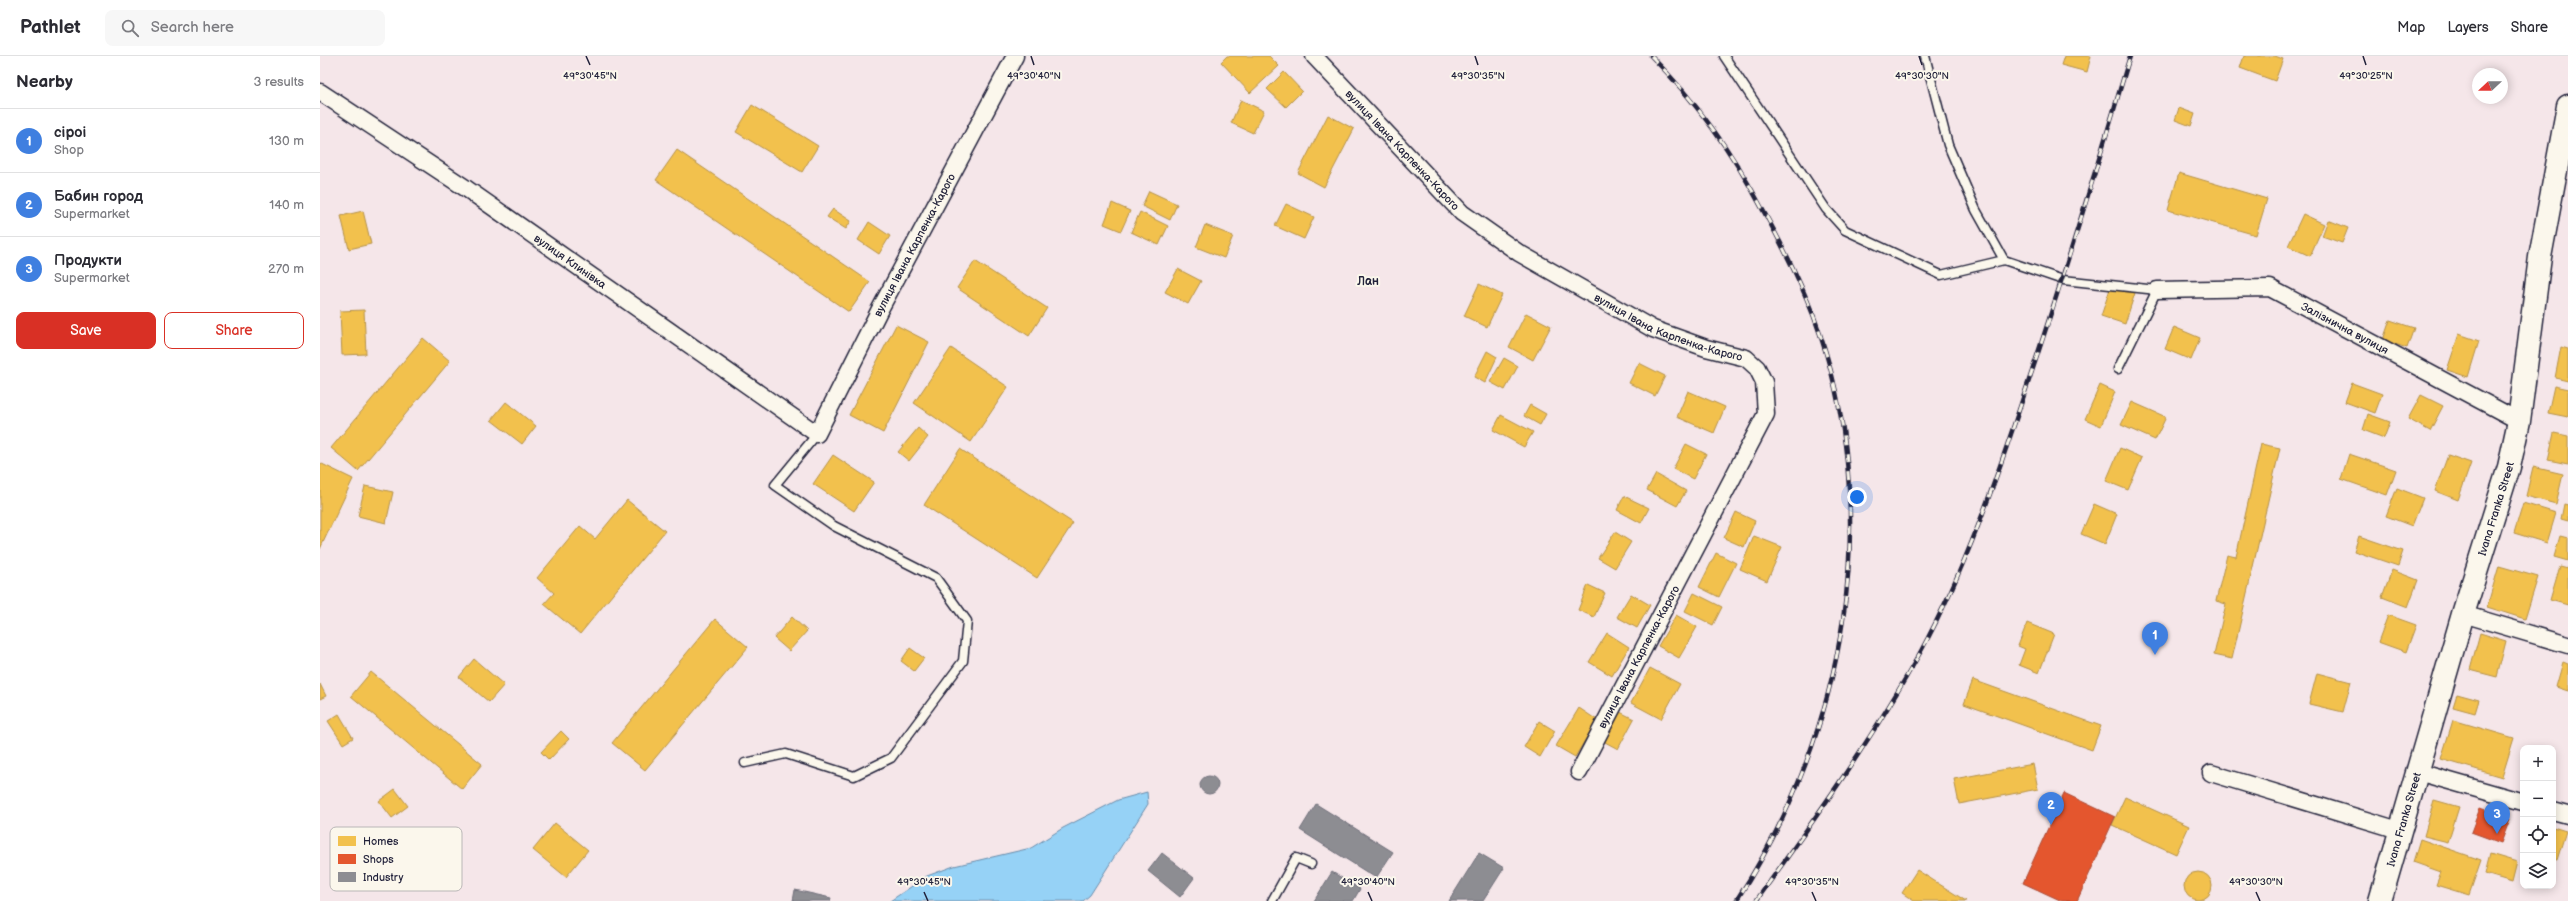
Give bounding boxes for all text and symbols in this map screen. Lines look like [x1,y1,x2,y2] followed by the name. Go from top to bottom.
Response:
[105,10,385,46] search box
[20,16,81,39] text: Pathlet
[119,17,141,39] icon: search
[151,18,234,37] text: Search here
[2397,19,2425,36] text: Map
[2447,19,2489,36] text: Layers
[2511,19,2548,36] text: Share
[2472,68,2508,104] north arrow
[563,70,617,82] text: 49°30'45"N
[1007,70,1061,82] text: 49°30'40"N
[1451,70,1505,82] text: 49°30'35"N
[1895,70,1949,82] text: 49°30'30"N
[2339,70,2393,82] text: 49°30'25"N
[16,72,73,92] text: Nearby
[253,74,304,90] text: 3 results
[1343,87,1462,213] street label: вулиця Івана Карпенка-Карого
[54,123,86,142] text: сіроі
[26,133,32,149] text: 1
[269,133,304,149] text: 130 m
[54,142,84,158] text: Shop
[871,171,958,319] street label: вулиця Івана Карпенка-Карого
[54,187,143,206] text: Бабин город
[25,197,33,213] text: 2
[269,197,304,213] text: 140 m
[54,206,130,222] text: Supermarket
[531,231,609,291] street label: вулиця Клинівка
[54,251,122,270] text: Продукти
[25,261,33,277] text: 3
[268,261,304,277] text: 270 m
[54,270,130,286] text: Supermarket
[1356,274,1379,289] district label: Лан
[1592,291,1744,363] street label: вулиця Івана Карпенка-Карого
[2299,299,2391,357] street label: Залізнична вулиця
[16,312,156,349] button: Save
[164,312,304,349] button: Share
[2475,460,2517,557] street label: Ivana Franka Street
[1847,487,1867,507] your location
[1596,583,1682,731] street label: вулиця Івана Карпенка-Карого
[2142,622,2168,655] pin: 1
[2520,745,2556,889] map controls
[2520,745,2556,781] button: +
[2384,770,2424,868] street label: Ivana Franka Street
[2520,781,2556,817] button: −
[2038,792,2064,825] pin: 2
[2484,801,2510,834] pin: 3
[2520,817,2556,853] button: locate
[330,827,462,891] legend
[363,835,399,848] text: Homes
[363,853,394,866] text: Shops
[2520,853,2556,889] button: layers
[363,871,403,884] text: Industry
[897,876,951,888] text: 49°30'45"N
[1341,876,1395,888] text: 49°30'40"N
[1785,876,1839,888] text: 49°30'35"N
[2229,876,2283,888] text: 49°30'30"N

